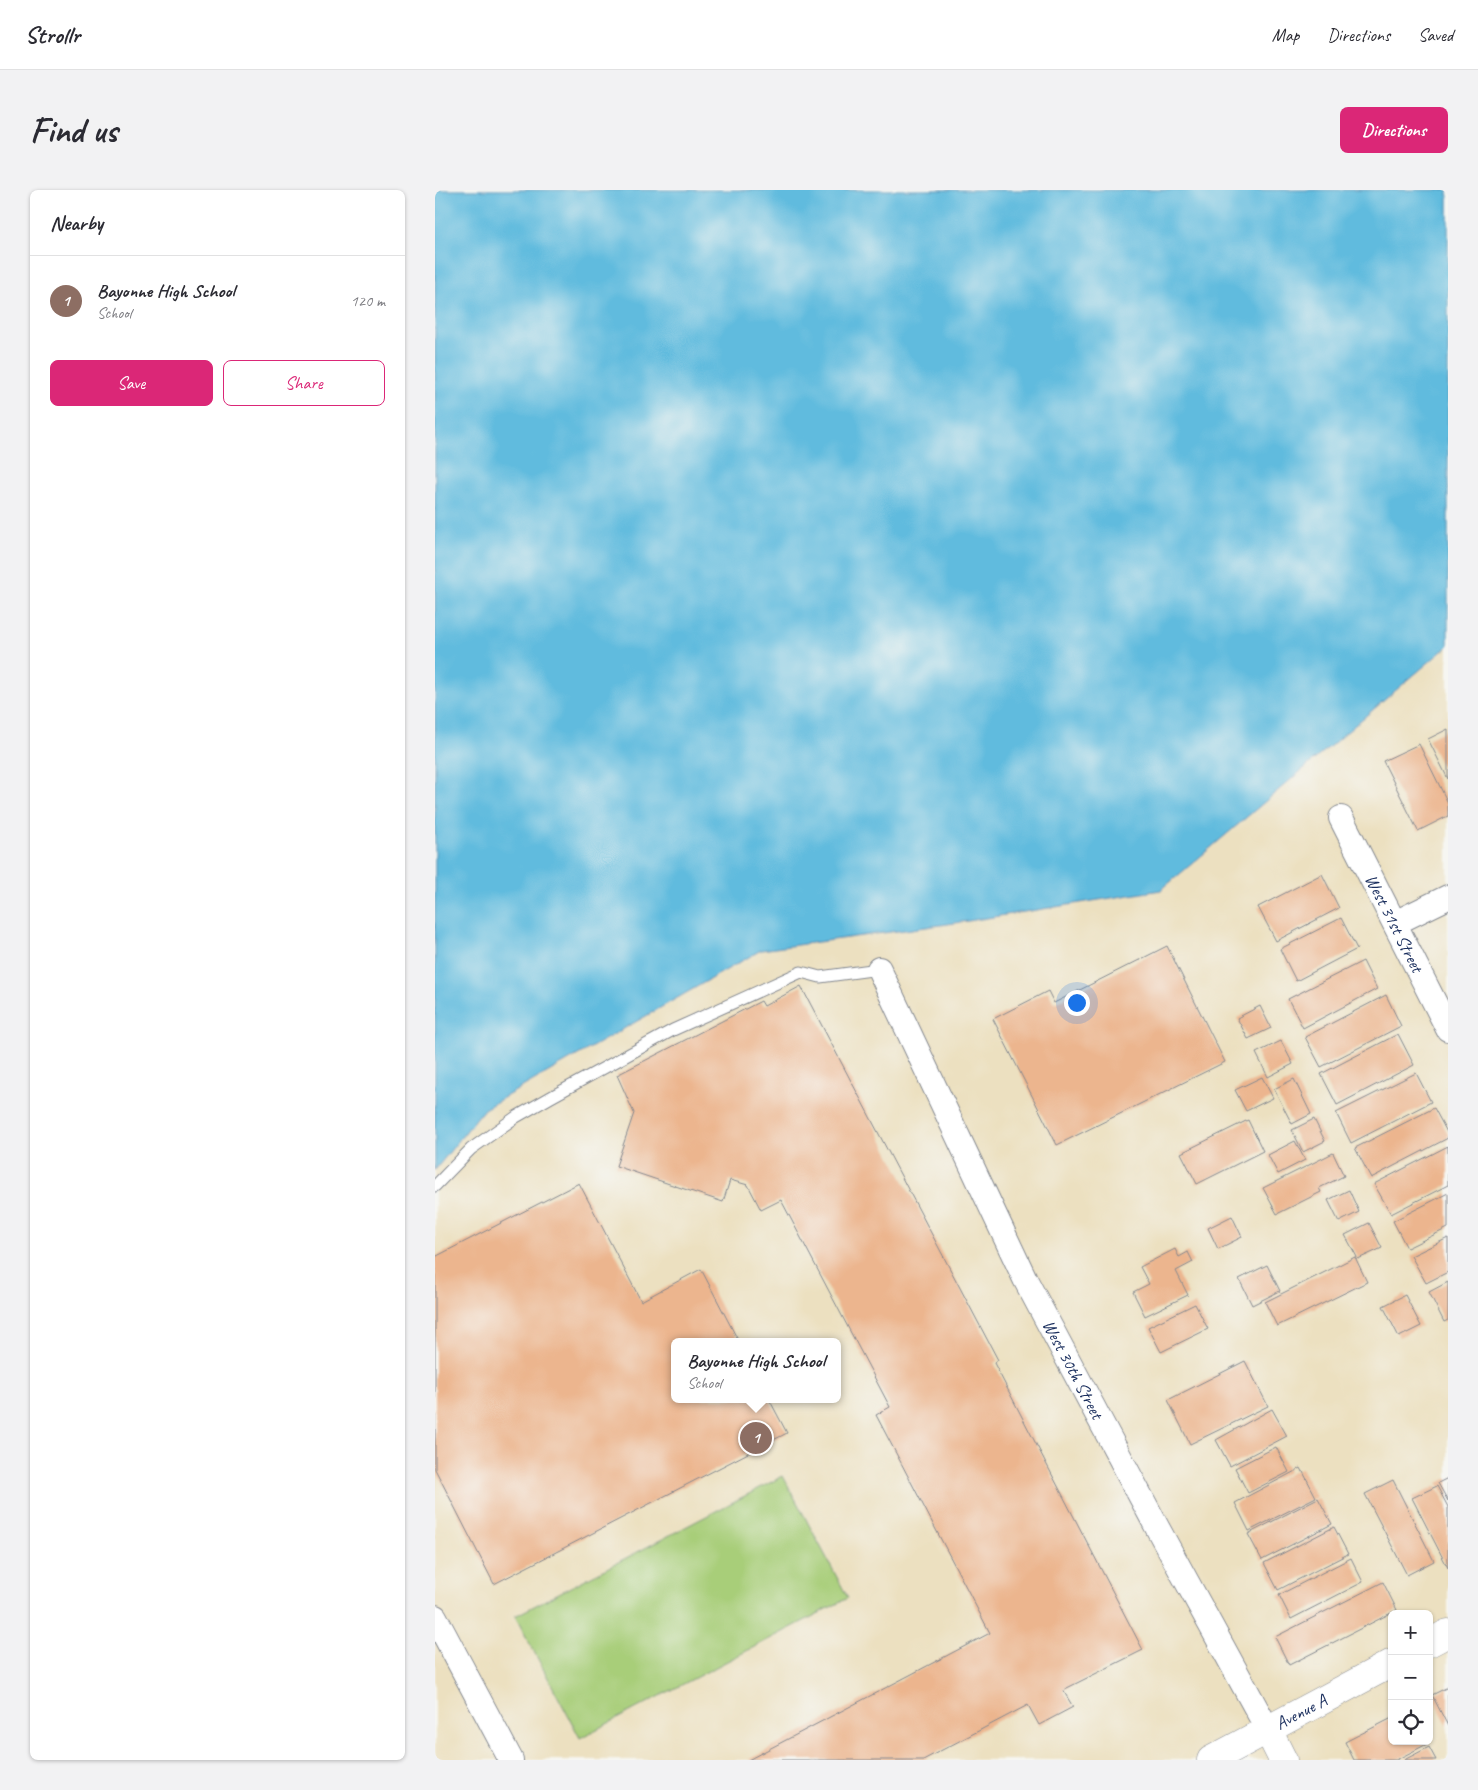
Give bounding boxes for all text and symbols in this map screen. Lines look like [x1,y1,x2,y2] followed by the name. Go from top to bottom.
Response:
[25,20,80,50] text: Strollr
[1272,24,1299,46] text: Map
[1327,24,1390,46] text: Directions
[1418,24,1453,46] text: Saved
[1340,107,1448,153] button: Directions
[30,108,117,153] text: Find us
[50,210,103,236] text: Nearby
[97,279,235,303] text: Bayonne High School
[62,291,70,311] text: 1
[351,291,385,311] text: 120 m
[97,303,131,323] text: School
[50,360,213,406] button: Save
[223,360,385,406] button: Share
[1360,871,1429,978] street label: West 31st Street
[1064,990,1090,1016] your location
[1038,1316,1109,1424] street label: West 30th Street
[671,1338,841,1403] popup
[687,1349,825,1373] text: Bayonne High School
[687,1373,722,1393] text: School
[740,1419,772,1457] pin: 1
[1388,1610,1433,1745] map controls
[1388,1610,1433,1655] button: +
[1388,1655,1433,1700] button: −
[1272,1689,1331,1734] street label: Avenue A
[1388,1700,1433,1745] button: locate

